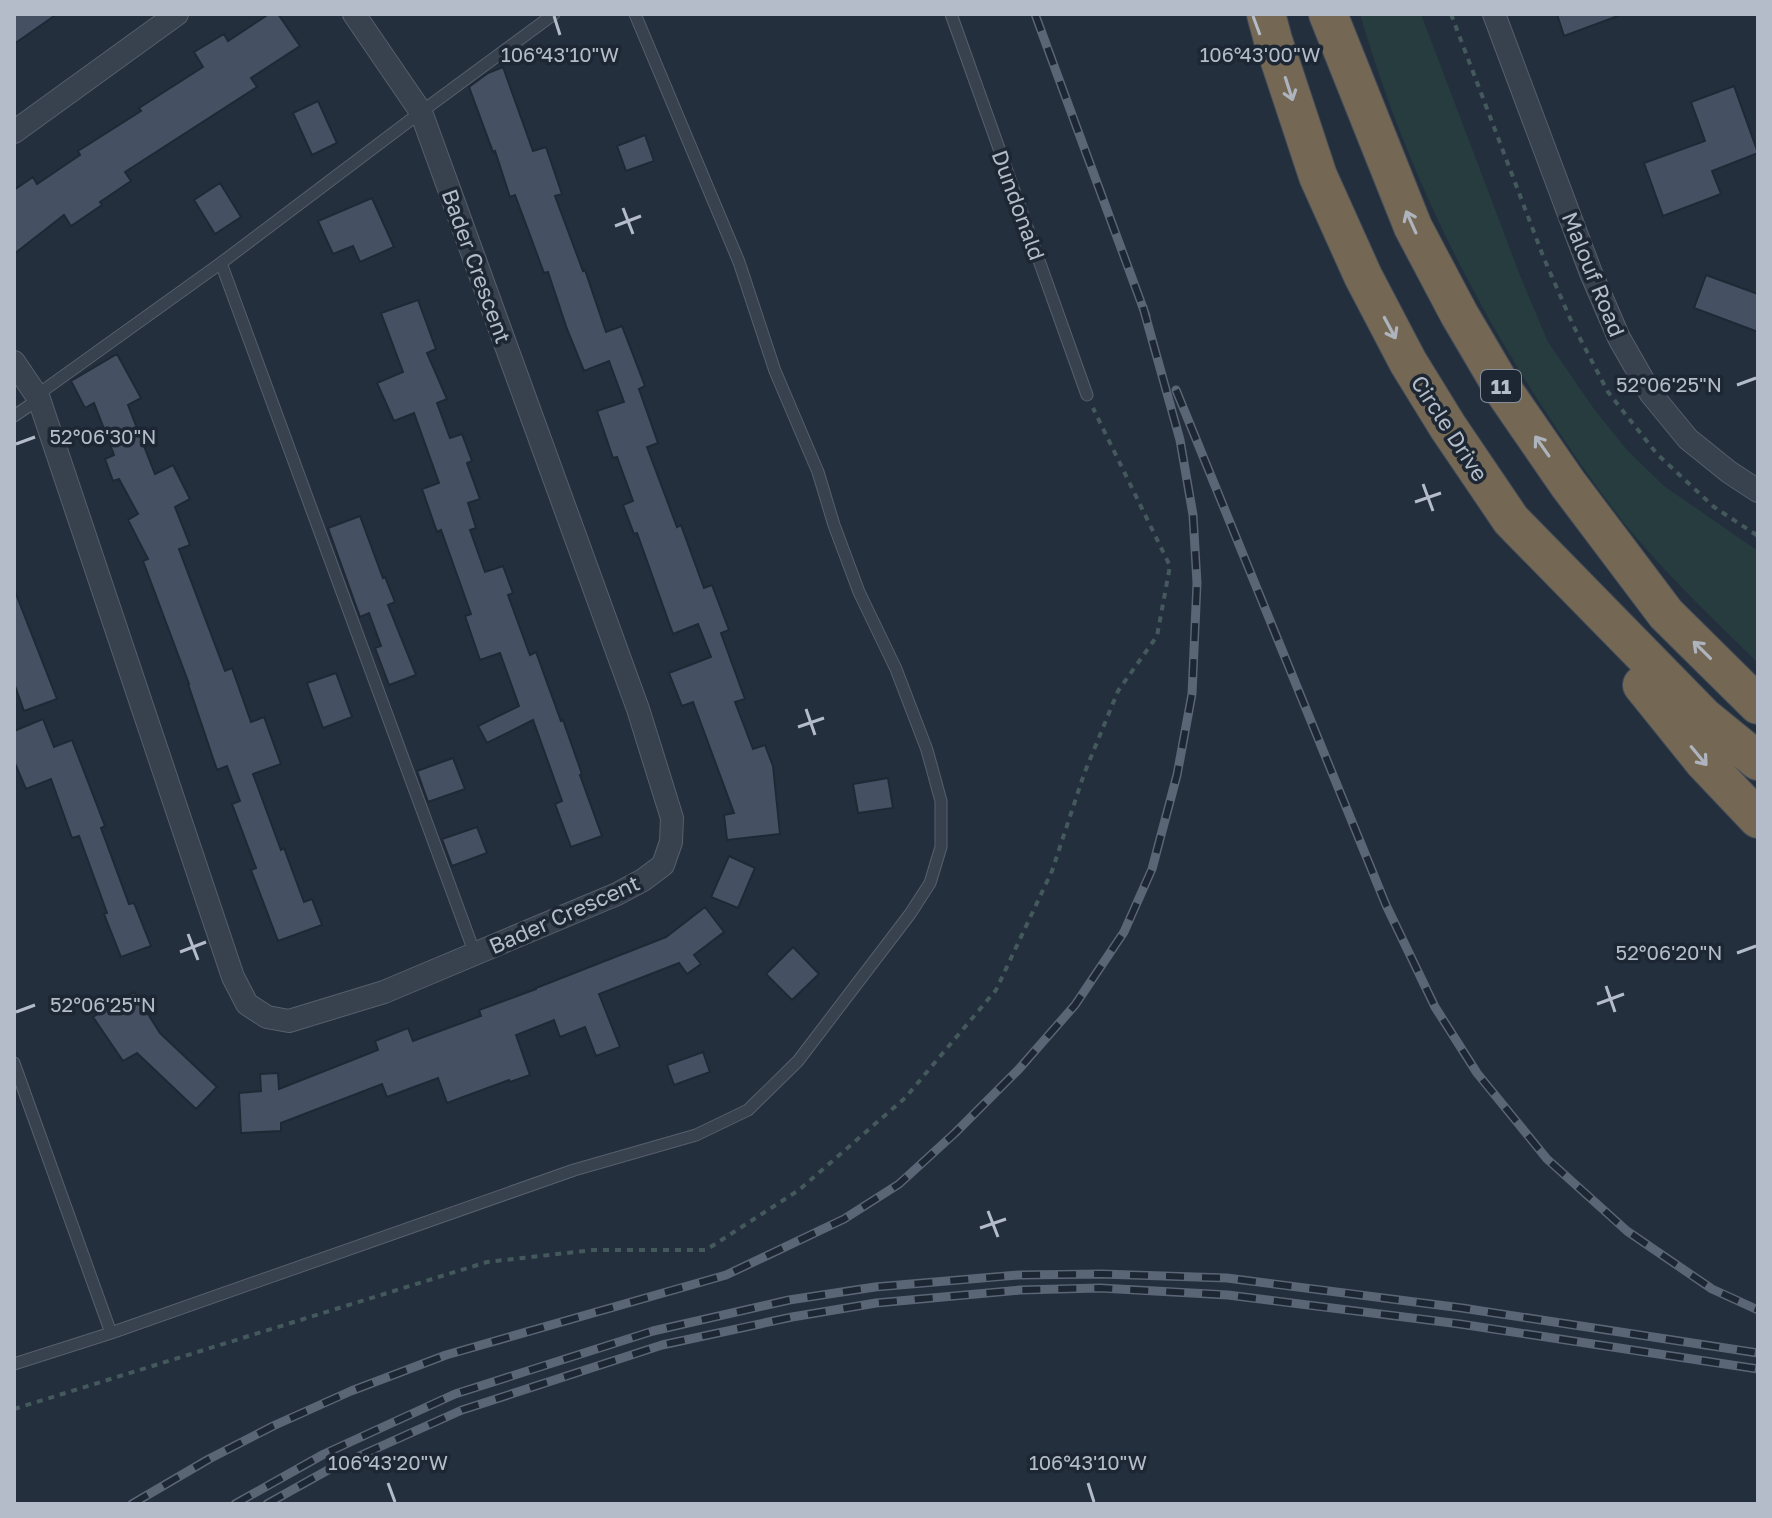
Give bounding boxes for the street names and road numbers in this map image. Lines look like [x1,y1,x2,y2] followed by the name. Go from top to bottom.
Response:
[987,146,1051,264] street label: Dundonald
[437,185,517,347] street label: Bader Crescent
[1557,208,1631,340] street label: Malouf Road
[1406,370,1494,486] street label: Circle Drive
[1481,370,1521,402] road number: 11
[484,869,644,959] street label: Bader Crescent

